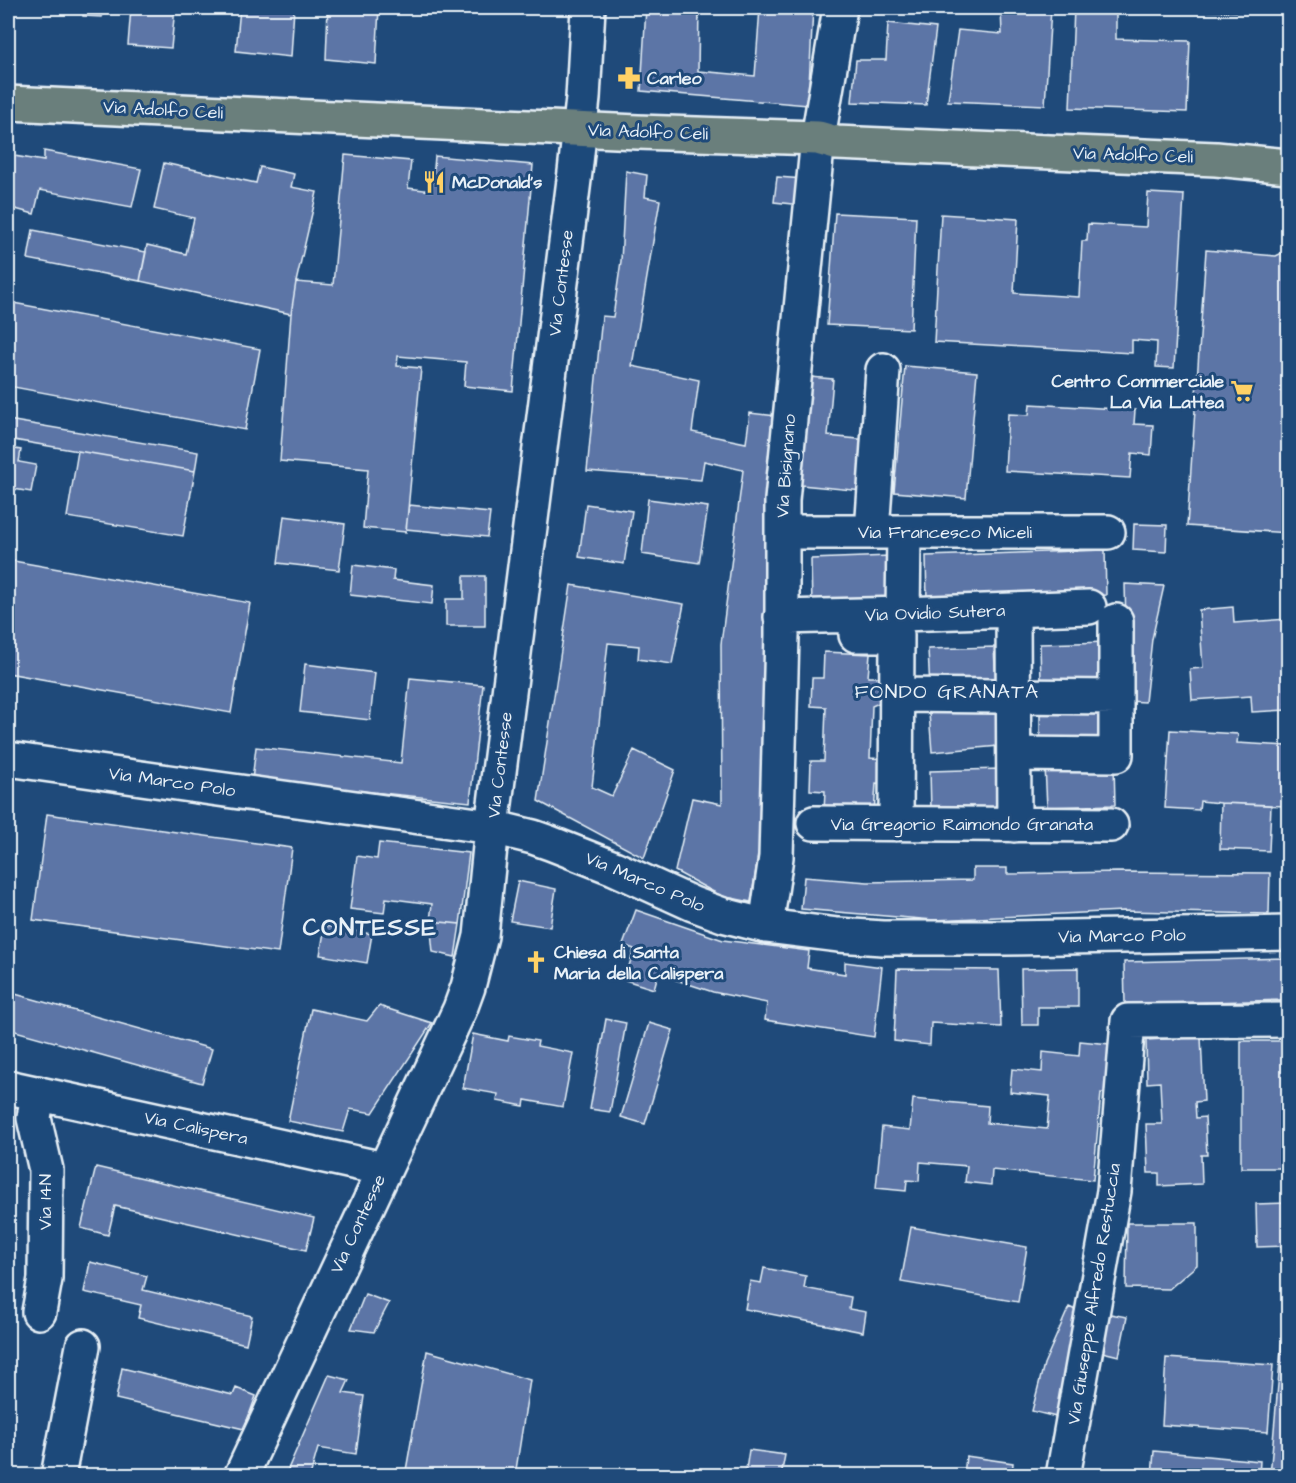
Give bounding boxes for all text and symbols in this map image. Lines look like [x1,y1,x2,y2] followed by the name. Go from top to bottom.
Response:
[616,65,642,91] pharmacy icon: Carleo
[647,66,702,91] place label: Carleo
[102,94,224,126] street label: Via Adolfo Celi
[588,117,709,147] street label: Via Adolfo Celi
[1073,140,1194,170] street label: Via Adolfo Celi
[421,169,447,195] restaurant icon: McDonald's
[452,170,542,195] place label: McDonald's
[542,228,580,338] street label: Via Contesse
[1052,369,1225,415] place label: Centro Commerciale La Via Lattea
[1229,378,1255,404] supermarket icon: Centro Commerciale La Via Lattea
[770,413,803,519] street label: Via Bisignano
[858,520,1032,545] street label: Via Francesco Miceli
[864,598,1006,628] street label: Via Ovidio Sutera
[854,678,1040,706] district label: FONDO GRANATA
[481,710,519,820] street label: Via Contesse
[107,761,237,803] street label: Via Marco Polo
[831,812,1093,838] street label: Via Gregorio Raimondo Granata
[581,846,709,918] street label: Via Marco Polo
[303,911,437,945] district label: CONTESSE
[1058,922,1186,950] street label: Via Marco Polo
[554,940,724,986] place label: Chiesa di Santa Maria della Calispera
[523,949,549,975] church icon: Chiesa di Santa Maria della Calispera
[142,1105,250,1151] street label: Via Calispera
[1061,1161,1127,1427] street label: Via Giuseppe Alfredo Restuccia
[324,1170,392,1278] street label: Via Contesse
[33,1174,58,1230] street label: Via 14N

